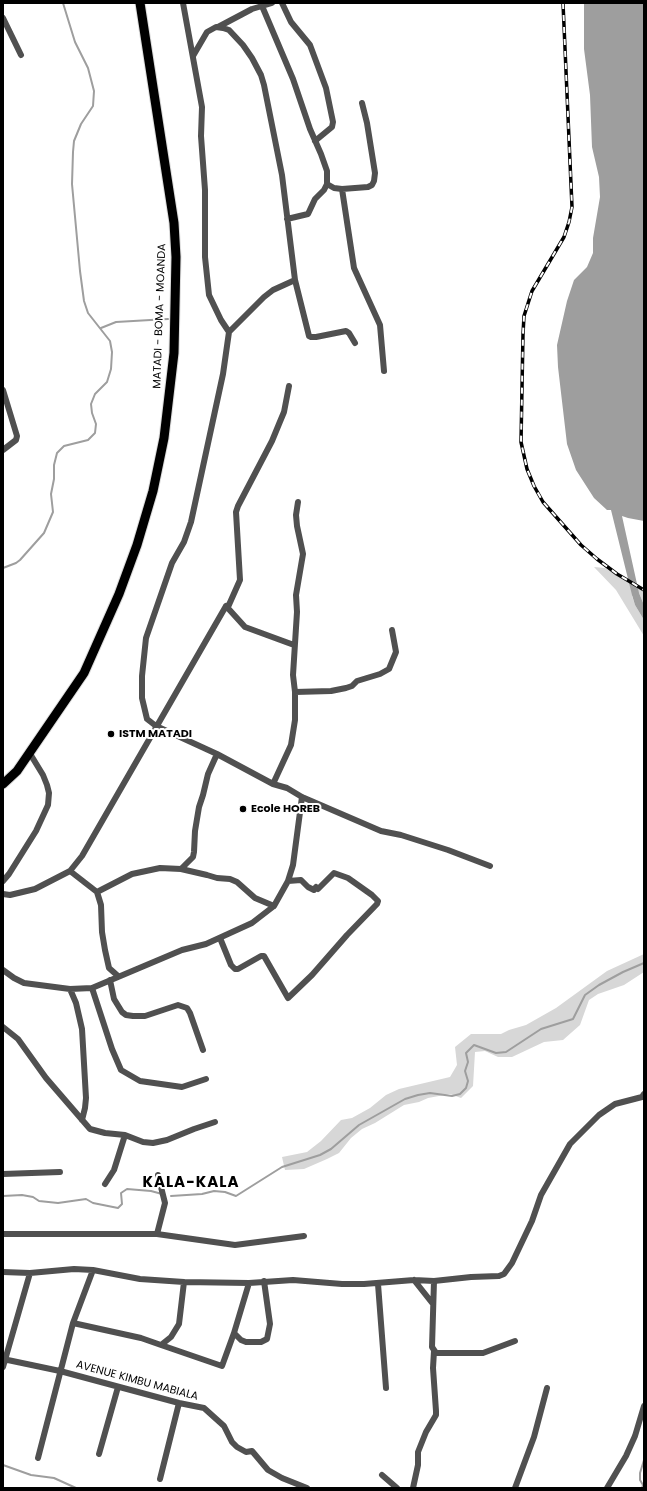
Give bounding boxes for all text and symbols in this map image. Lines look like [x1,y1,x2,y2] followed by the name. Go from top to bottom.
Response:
[151,243,169,389] street label: MATADI - BOMA - MOANDA
[119,727,192,741] place label: ISTM MATADI
[106,729,116,739] marker: ISTM MATADI
[251,802,320,816] place label: Ecole HOREB
[238,804,248,814] marker: Ecole HOREB
[142,1174,240,1192] district label: KALA-KALA
[74,1358,200,1404] street label: AVENUE KIMBU MABIALA

